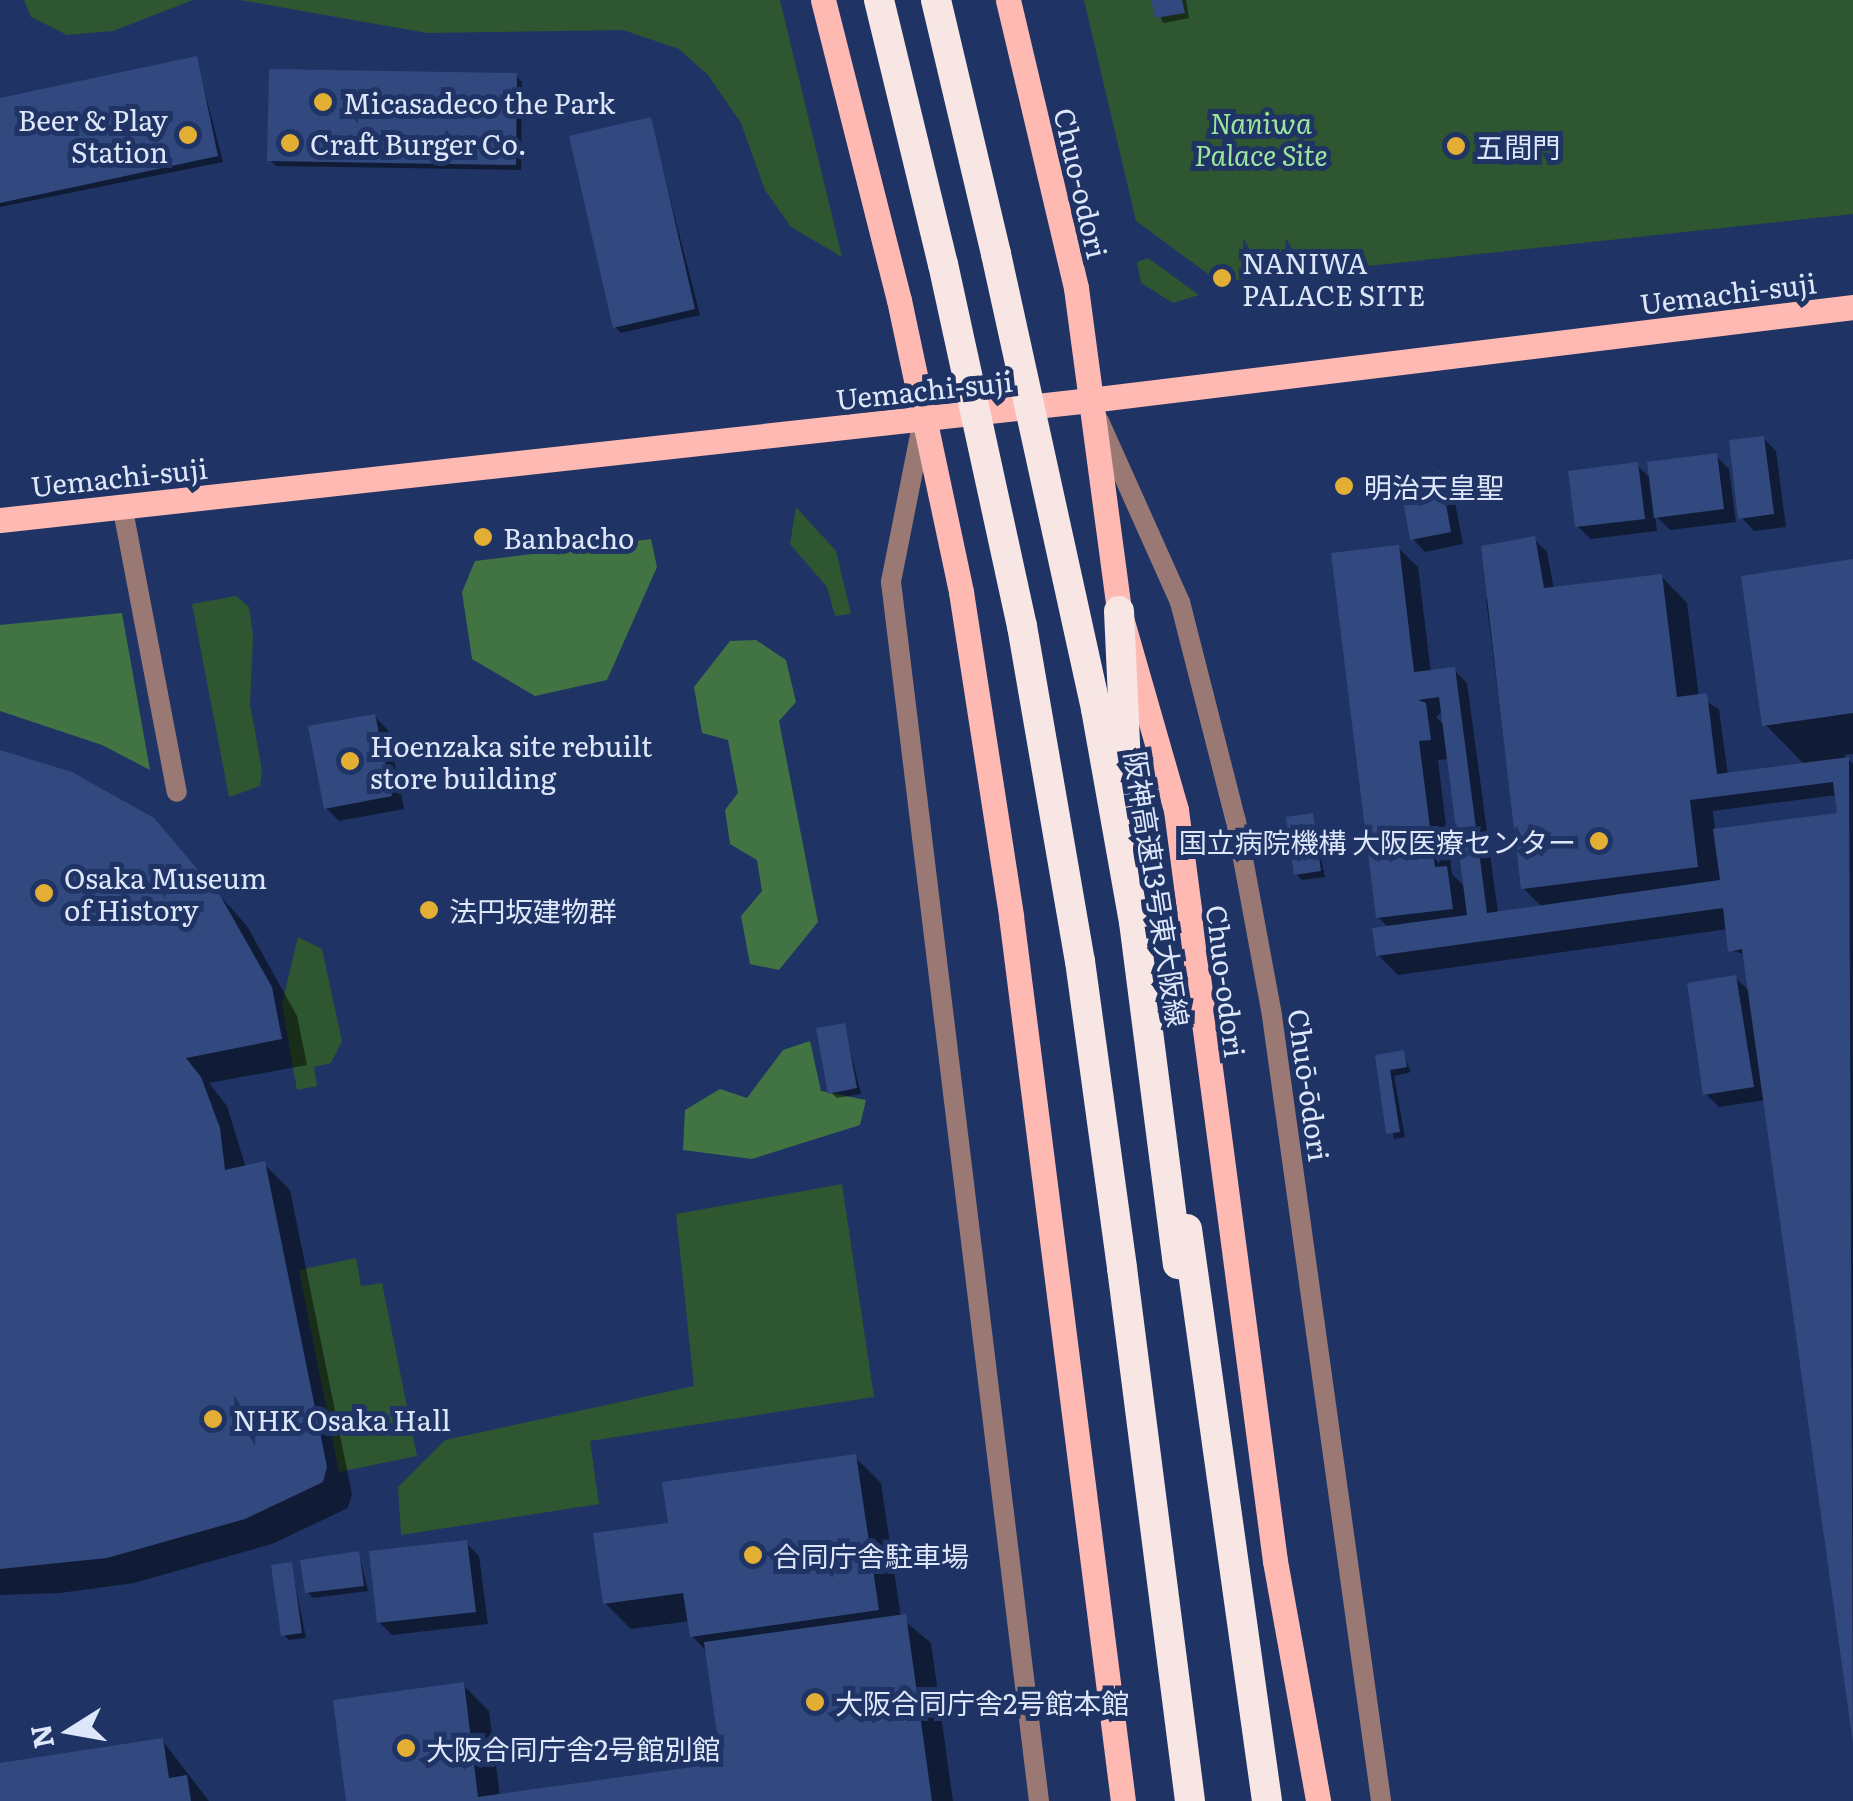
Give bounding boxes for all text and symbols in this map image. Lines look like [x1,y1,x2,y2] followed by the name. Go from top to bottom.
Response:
[343,85,615,119] place label: Micasadeco the Park
[312,91,334,113] marker: Micasadeco the Park
[18,102,168,168] place label: Beer & Play Station
[1048,105,1116,261] street label: Chuo-odori
[1194,105,1328,171] park label: Naniwa Palace Site
[177,124,199,146] marker: Beer & Play Station
[310,126,527,160] place label: Craft Burger Co.
[1476,129,1560,163] place label: 五間門
[279,132,301,154] marker: Craft Burger Co.
[1445,135,1467,157] marker: 五間門
[1242,245,1425,311] place label: NANIWA PALACE SITE
[1638,264,1818,320] street label: Uemachi-suji
[1211,267,1233,289] marker: NANIWA PALACE SITE
[834,363,1014,415] street label: Uemachi-suji
[29,450,209,502] street label: Uemachi-suji
[1364,469,1504,503] place label: 明治天皇聖
[1333,475,1355,497] marker: 明治天皇聖
[503,520,634,554] place label: Banbacho
[472,526,494,548] marker: Banbacho
[370,728,652,794] place label: Hoenzaka site rebuilt store building
[1120,749,1196,1029] street label: 阪神高速13号東大阪線
[339,750,361,772] marker: Hoenzaka site rebuilt store building
[1178,824,1576,858] place label: 国立病院機構 大阪医療センター
[1586,828,1612,854] marker: 国立病院機構 大阪医療センター
[64,860,267,926] place label: Osaka Museum of History
[33,882,55,904] marker: Osaka Museum of History
[449,893,617,927] place label: 法円坂建物群
[418,899,440,921] marker: 法円坂建物群
[1201,903,1253,1059] street label: Chuo-odori
[1283,1007,1337,1163] street label: Chuō-ōdori
[233,1402,451,1436] place label: NHK Osaka Hall
[202,1408,224,1430] marker: NHK Osaka Hall
[773,1538,969,1572] place label: 合同庁舎駐車場
[742,1544,764,1566] marker: 合同庁舎駐車場
[20,1681,120,1781] north arrow
[835,1685,1129,1719] place label: 大阪合同庁舎2号館本館
[804,1691,826,1713] marker: 大阪合同庁舎2号館本館
[18,1721,63,1752] text: N
[426,1731,720,1765] place label: 大阪合同庁舎2号館別館
[395,1737,417,1759] marker: 大阪合同庁舎2号館別館

